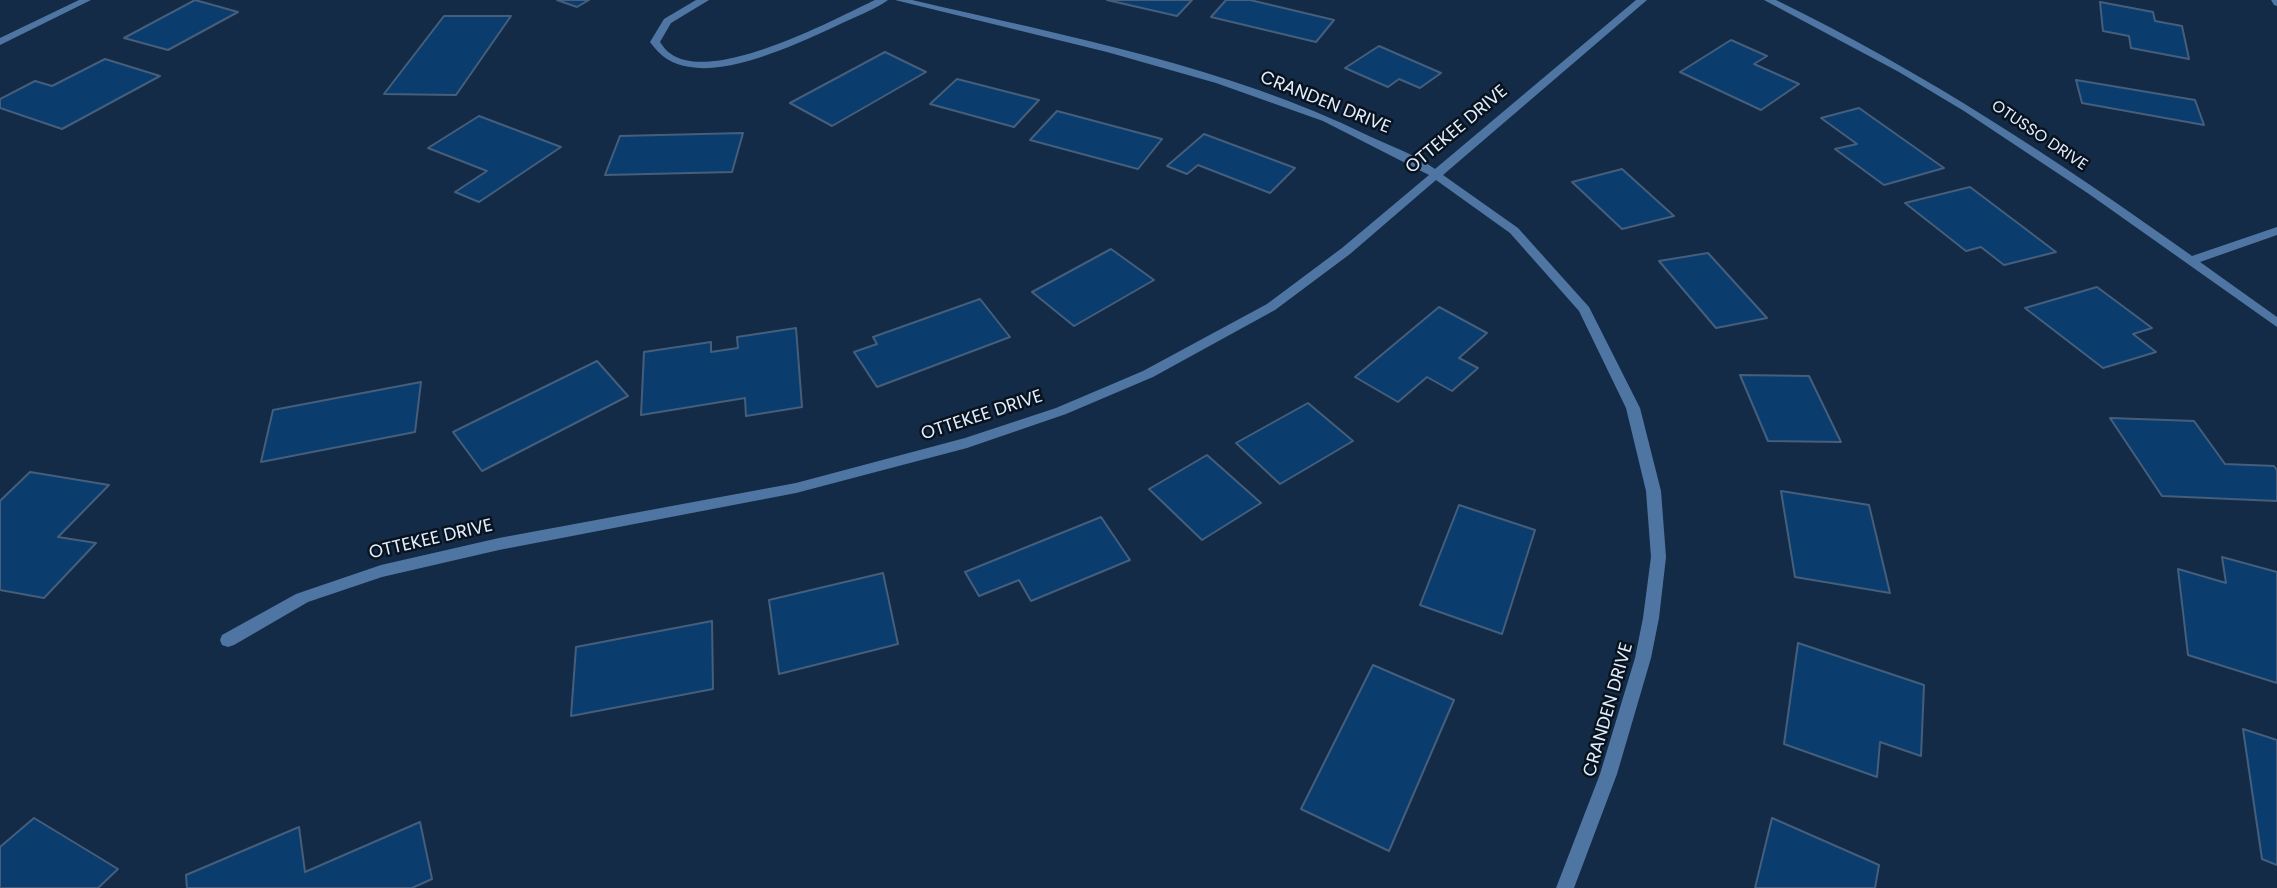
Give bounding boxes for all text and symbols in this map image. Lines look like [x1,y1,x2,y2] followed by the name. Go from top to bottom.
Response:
[1257,67,1393,139] street label: CRANDEN DRIVE
[1402,81,1512,179] street label: OTTEKEE DRIVE
[1987,97,2091,175] street label: OTUSSO DRIVE
[919,386,1045,446] street label: OTTEKEE DRIVE
[367,515,495,565] street label: OTTEKEE DRIVE
[1580,640,1638,780] street label: CRANDEN DRIVE

